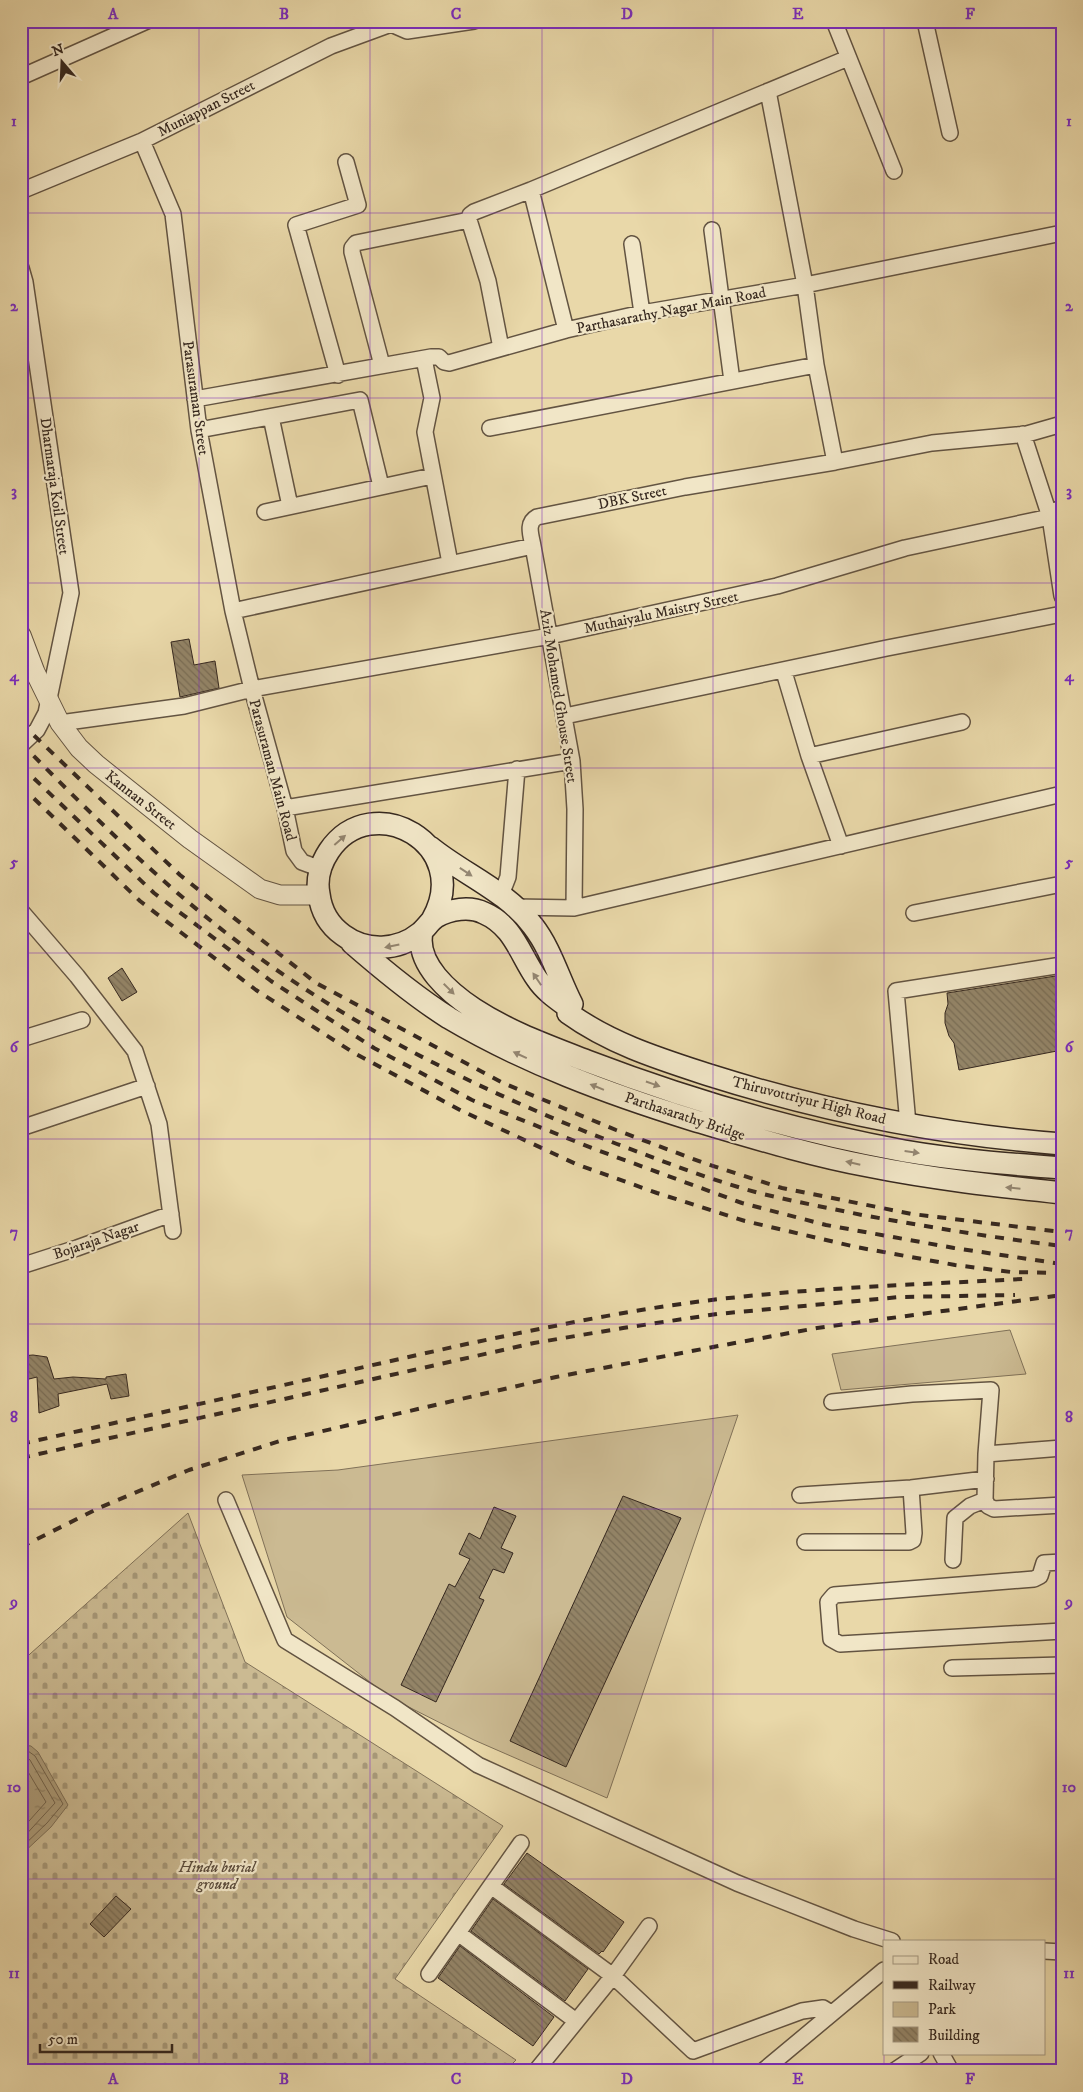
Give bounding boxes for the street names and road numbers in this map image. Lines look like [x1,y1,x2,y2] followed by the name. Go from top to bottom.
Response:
[154,76,258,141] street label: Muniappan Street
[575,283,768,338] street label: Parthasarathy Nagar Main Road
[178,340,213,457] street label: Parasuraman Street
[35,416,74,556] street label: Dharmaraja Koil Street
[596,481,668,514] street label: DBK Street
[582,587,740,638] street label: Muthaiyalu Maistry Street
[535,608,582,784] street label: Aziz Mohamed Ghouse Street
[244,697,301,844] street label: Parasuraman Main Road
[101,767,180,834] street label: Kannan Street
[730,1072,888,1129] street label: Thiruvottriyur High Road
[622,1088,748,1145] street label: Parthasarathy Bridge
[51,1217,142,1264] street label: Bojaraja Nagar

